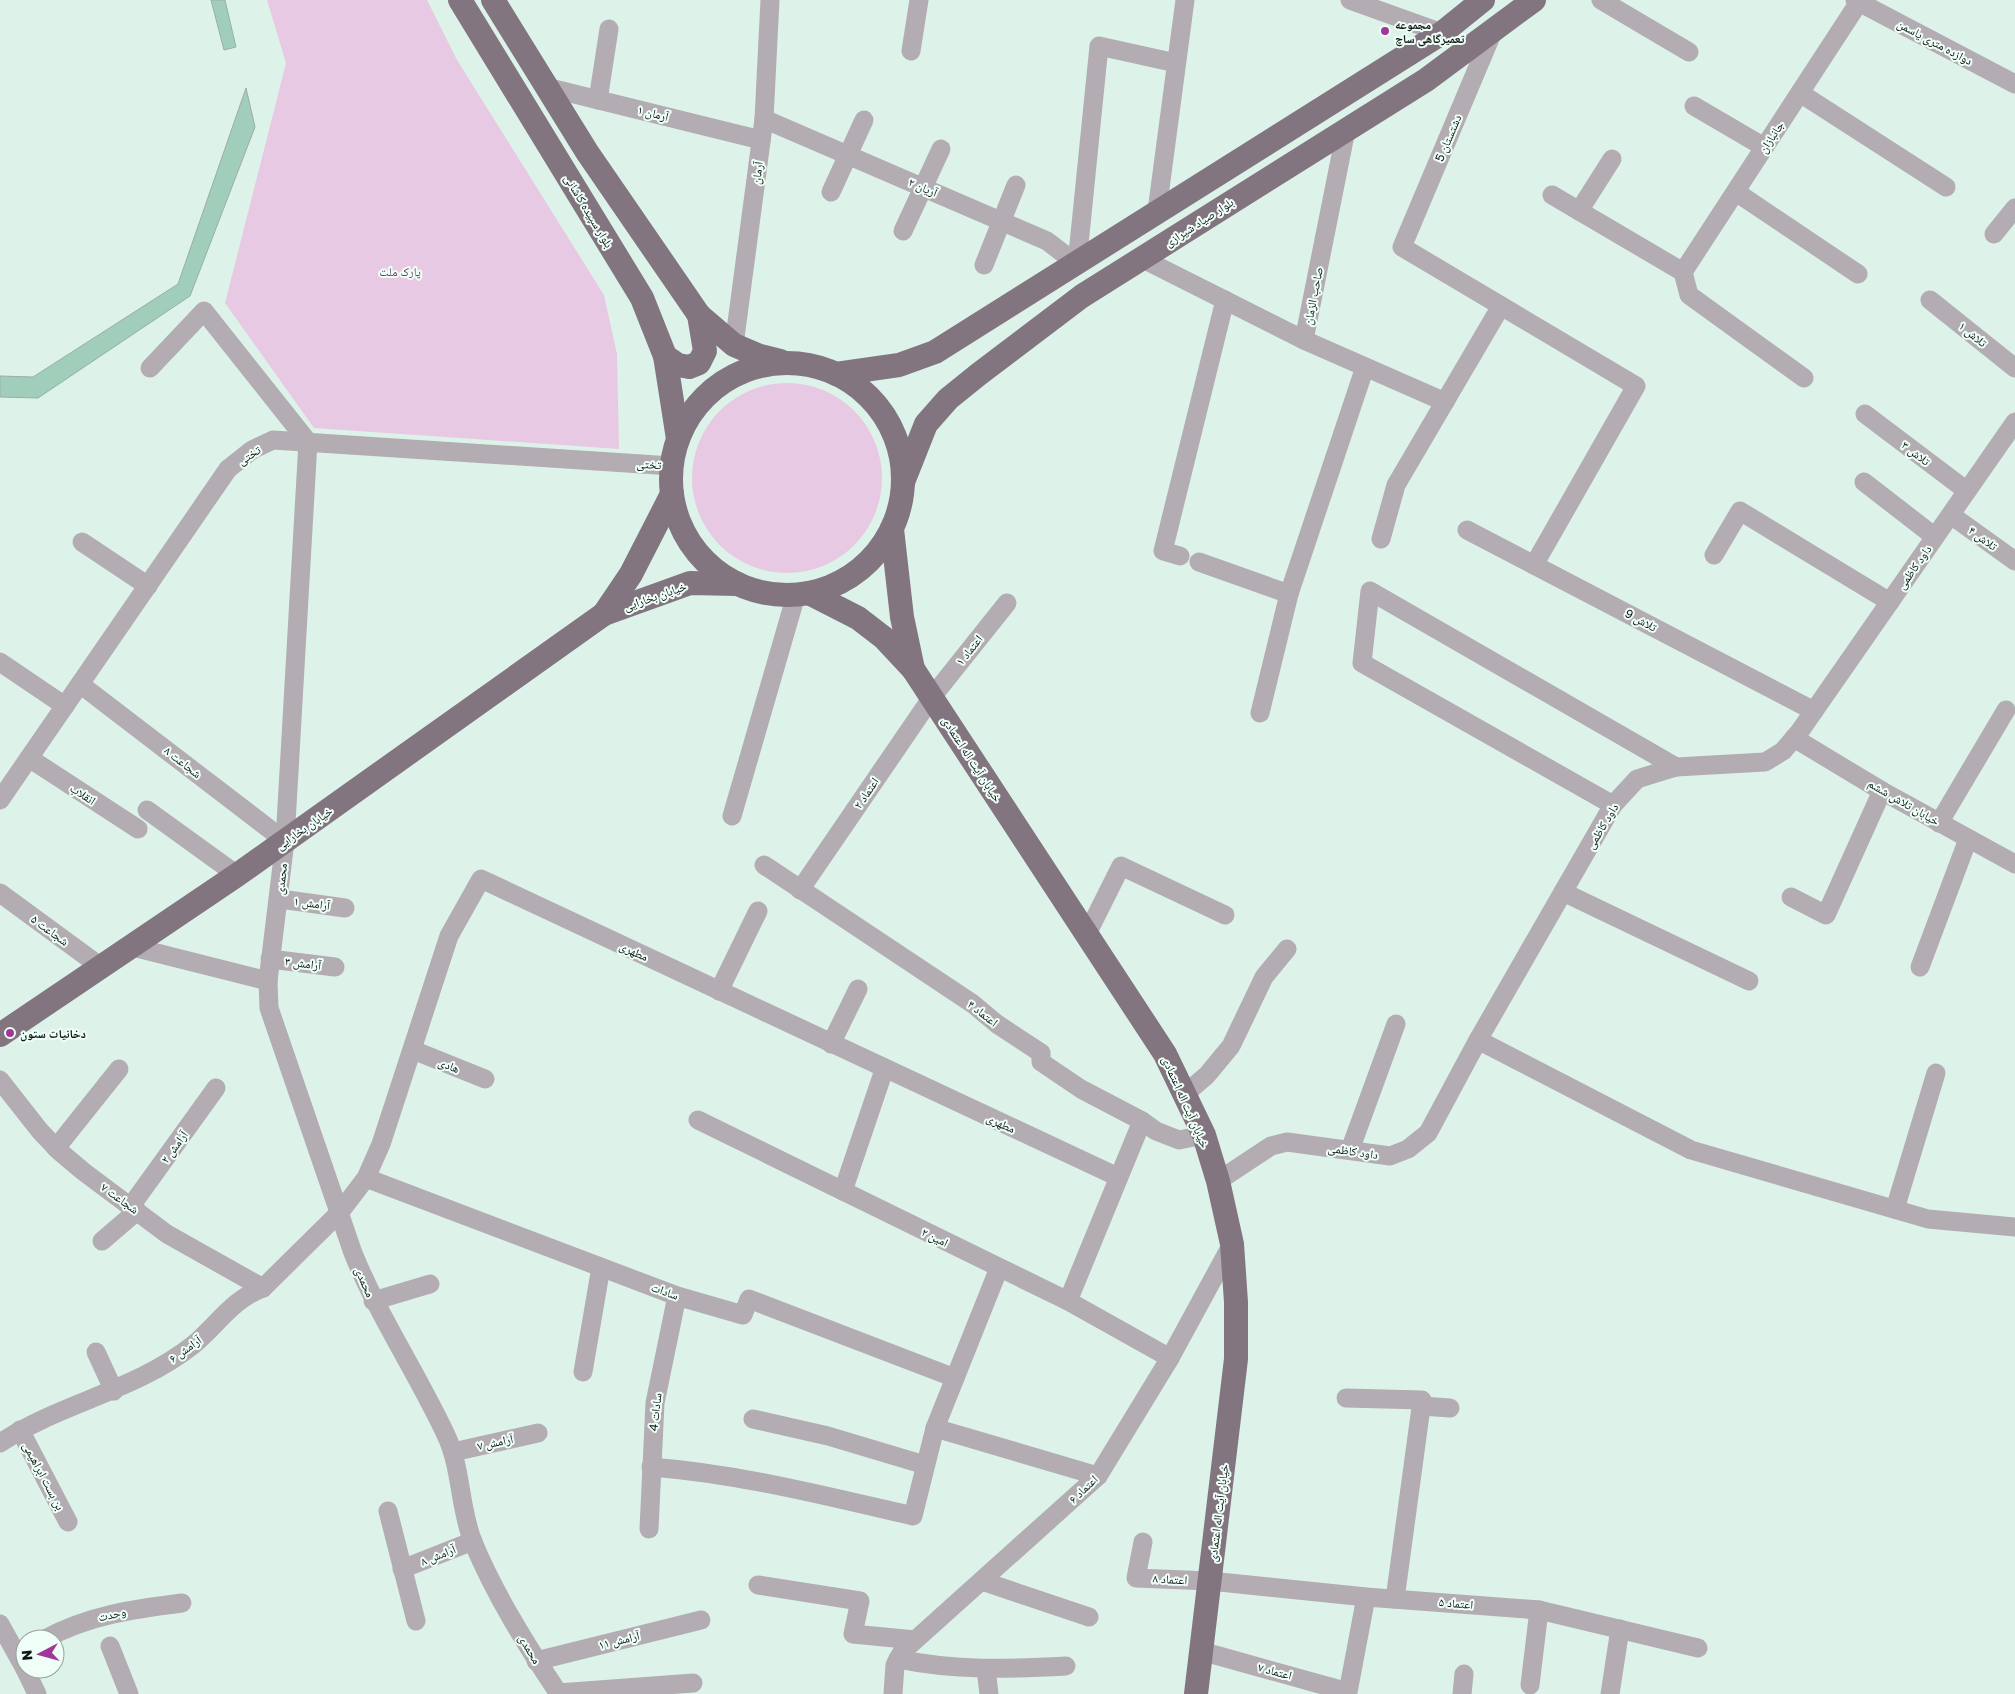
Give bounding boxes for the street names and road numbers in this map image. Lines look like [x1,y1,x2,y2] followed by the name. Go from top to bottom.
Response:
[1895,16,1975,68] street label: دوازده متری یاسمن
[636,102,671,124] street label: آرمان ۱
[1431,112,1465,164] street label: دشتستان 5
[1755,118,1787,156] street label: جانبازان
[748,160,766,185] street label: آرمان
[561,172,617,251] street label: بلوار سپیده کاشانی
[906,174,941,200] street label: آریان ۲
[1162,194,1236,250] street label: بلوار صیاد شیرازی
[1300,266,1326,326] street label: صاحب الزمان
[1956,318,1991,350] street label: تلاش ۱
[1899,437,1934,469] street label: تلاش ۳
[235,442,264,468] street label: تختی
[636,456,662,472] street label: تختی
[1966,523,2001,554] street label: تلاش ۴
[1893,542,1935,592] street label: داود کاظمی
[622,578,689,614] street label: خیابان بخارایی
[1623,605,1660,635] street label: تلاش 9
[952,632,986,668] street label: اعتماد ۱
[939,714,1005,805] street label: خیابان آیت اله اعتمادی
[161,743,205,781] street label: شجاعت ۸
[850,774,882,812] street label: اعتماد ۲
[1865,775,1943,830] street label: خیابان تلاش ششم
[67,780,99,808] street label: انقلاب
[1583,800,1621,852] street label: داود کاظمی
[273,803,336,853] street label: خیابان بخارایی
[272,863,290,895] street label: محمدی
[293,893,332,913] street label: آرامش ۱
[28,911,72,949] street label: شجاعت ۵
[617,938,651,964] street label: مطهری
[284,953,323,973] street label: آرامش ۳
[965,996,1001,1030] street label: اعتماد ۴
[436,1054,462,1076] street label: هادی
[1159,1054,1213,1151] street label: خیابان آیت اله اعتمادی
[984,1110,1018,1136] street label: مطهری
[157,1127,191,1166] street label: آرامش ۲
[1327,1140,1379,1162] street label: داود کاظمی
[98,1179,142,1217] street label: شجاعت ۷
[919,1224,951,1250] street label: امین ۲
[352,1265,378,1299] street label: محمدی
[649,1279,681,1303] street label: سادات
[166,1332,205,1366] street label: آرامش ۶
[645,1392,665,1432] street label: سادات 4
[476,1431,515,1453] street label: آرامش ۷
[19,1439,68,1513] street label: بن بست ابراهیمی
[1205,1463,1232,1563] street label: خیابان آیت اله اعتمادی
[1065,1471,1101,1506] street label: اعتماد ۶
[418,1541,459,1569] street label: آرامش ۸
[1152,1571,1188,1587] street label: اعتماد ۸
[1438,1594,1474,1612] street label: اعتماد ۵
[97,1604,127,1624] street label: وحدت
[597,1627,642,1652] street label: آرامش ۱۱
[515,1632,545,1666] street label: محمدی
[1256,1659,1294,1683] street label: اعتماد ۷

